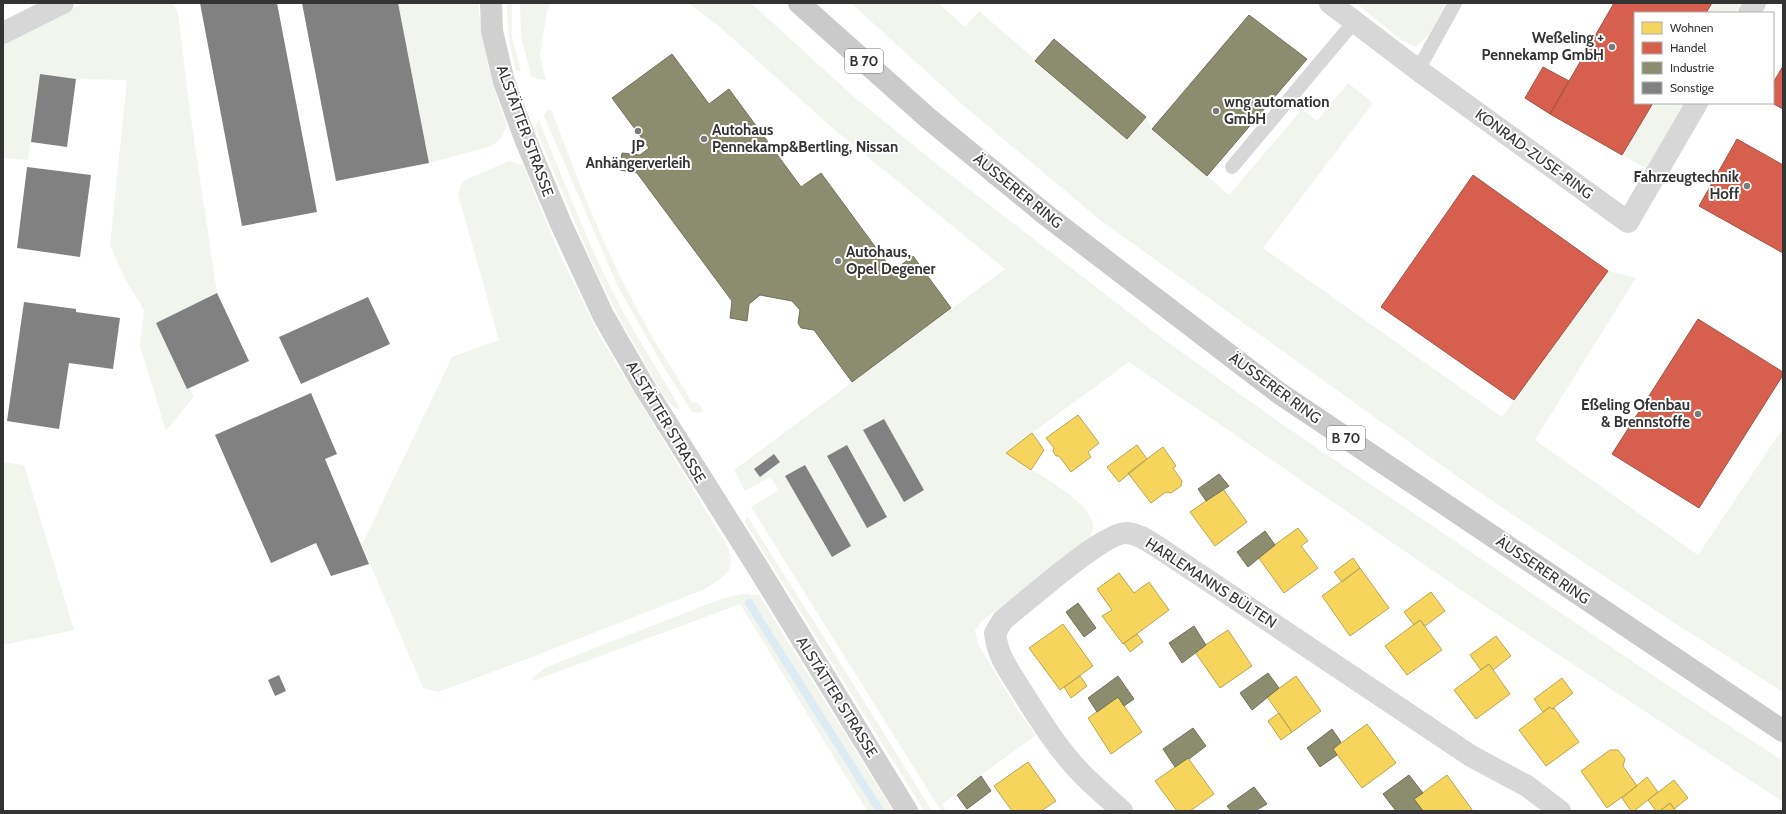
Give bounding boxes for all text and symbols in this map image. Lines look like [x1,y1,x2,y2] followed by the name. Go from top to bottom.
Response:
[1634,12,1774,104] legend
[1670,20,1714,35] text: Wohnen
[1481,29,1604,64] place label: Weßeling + Pennekamp GmbH
[1670,40,1707,55] text: Handel
[1607,42,1617,52] marker: Weßeling + Pennekamp GmbH
[845,49,883,73] road number: B 70
[1670,60,1714,75] text: Industrie
[493,63,557,199] street label: ALSTÄTTER STRASSE
[1670,80,1714,95] text: Sonstige
[1224,93,1329,128] place label: wng automation GmbH
[1472,105,1596,203] street label: KONRAD-ZUSE-RING
[1211,106,1221,116] marker: wng automation GmbH
[712,121,898,156] place label: Autohaus Pennekamp&Bertling, Nissan
[633,126,643,136] marker: JP Anhängerverleih
[699,134,709,144] marker: Autohaus Pennekamp&Bertling, Nissan
[585,137,691,172] place label: JP Anhängerverleih
[970,150,1066,232] street label: ÄUSSERER RING
[1633,168,1740,203] place label: Fahrzeugtechnik Hoff
[1742,181,1752,191] marker: Fahrzeugtechnik Hoff
[846,243,936,278] place label: Autohaus, Opel Degener
[833,256,843,266] marker: Autohaus, Opel Degener
[1226,349,1324,427] street label: ÄUSSERER RING
[623,358,709,486] street label: ALSTÄTTER STRASSE
[1581,396,1690,431] place label: Eßeling Ofenbau & Brennstoffe
[1693,409,1703,419] marker: Eßeling Ofenbau & Brennstoffe
[1327,426,1365,450] road number: B 70
[1493,532,1593,608] street label: ÄUSSERER RING
[1142,534,1280,632] street label: HARLEMANNS BÜLTEN
[793,633,881,761] street label: ALSTÄTTER STRASSE

